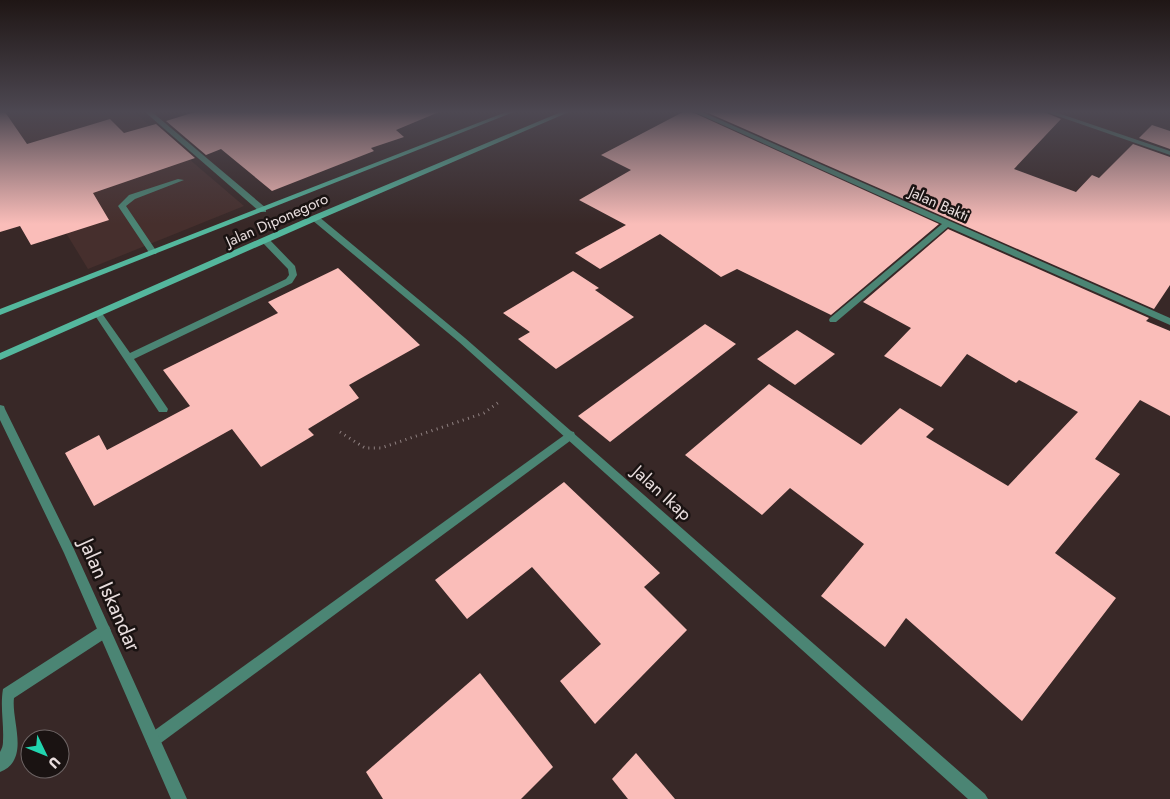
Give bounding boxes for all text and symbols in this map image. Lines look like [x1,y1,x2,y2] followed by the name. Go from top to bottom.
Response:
[904,180,973,227] street label: Jalan Bakti
[220,188,332,253] street label: Jalan Diponegoro
[625,458,697,527] street label: Jalan Ikap
[71,531,149,657] street label: Jalan Iskandar
[20,729,70,779] north arrow
[44,752,65,773] text: U

